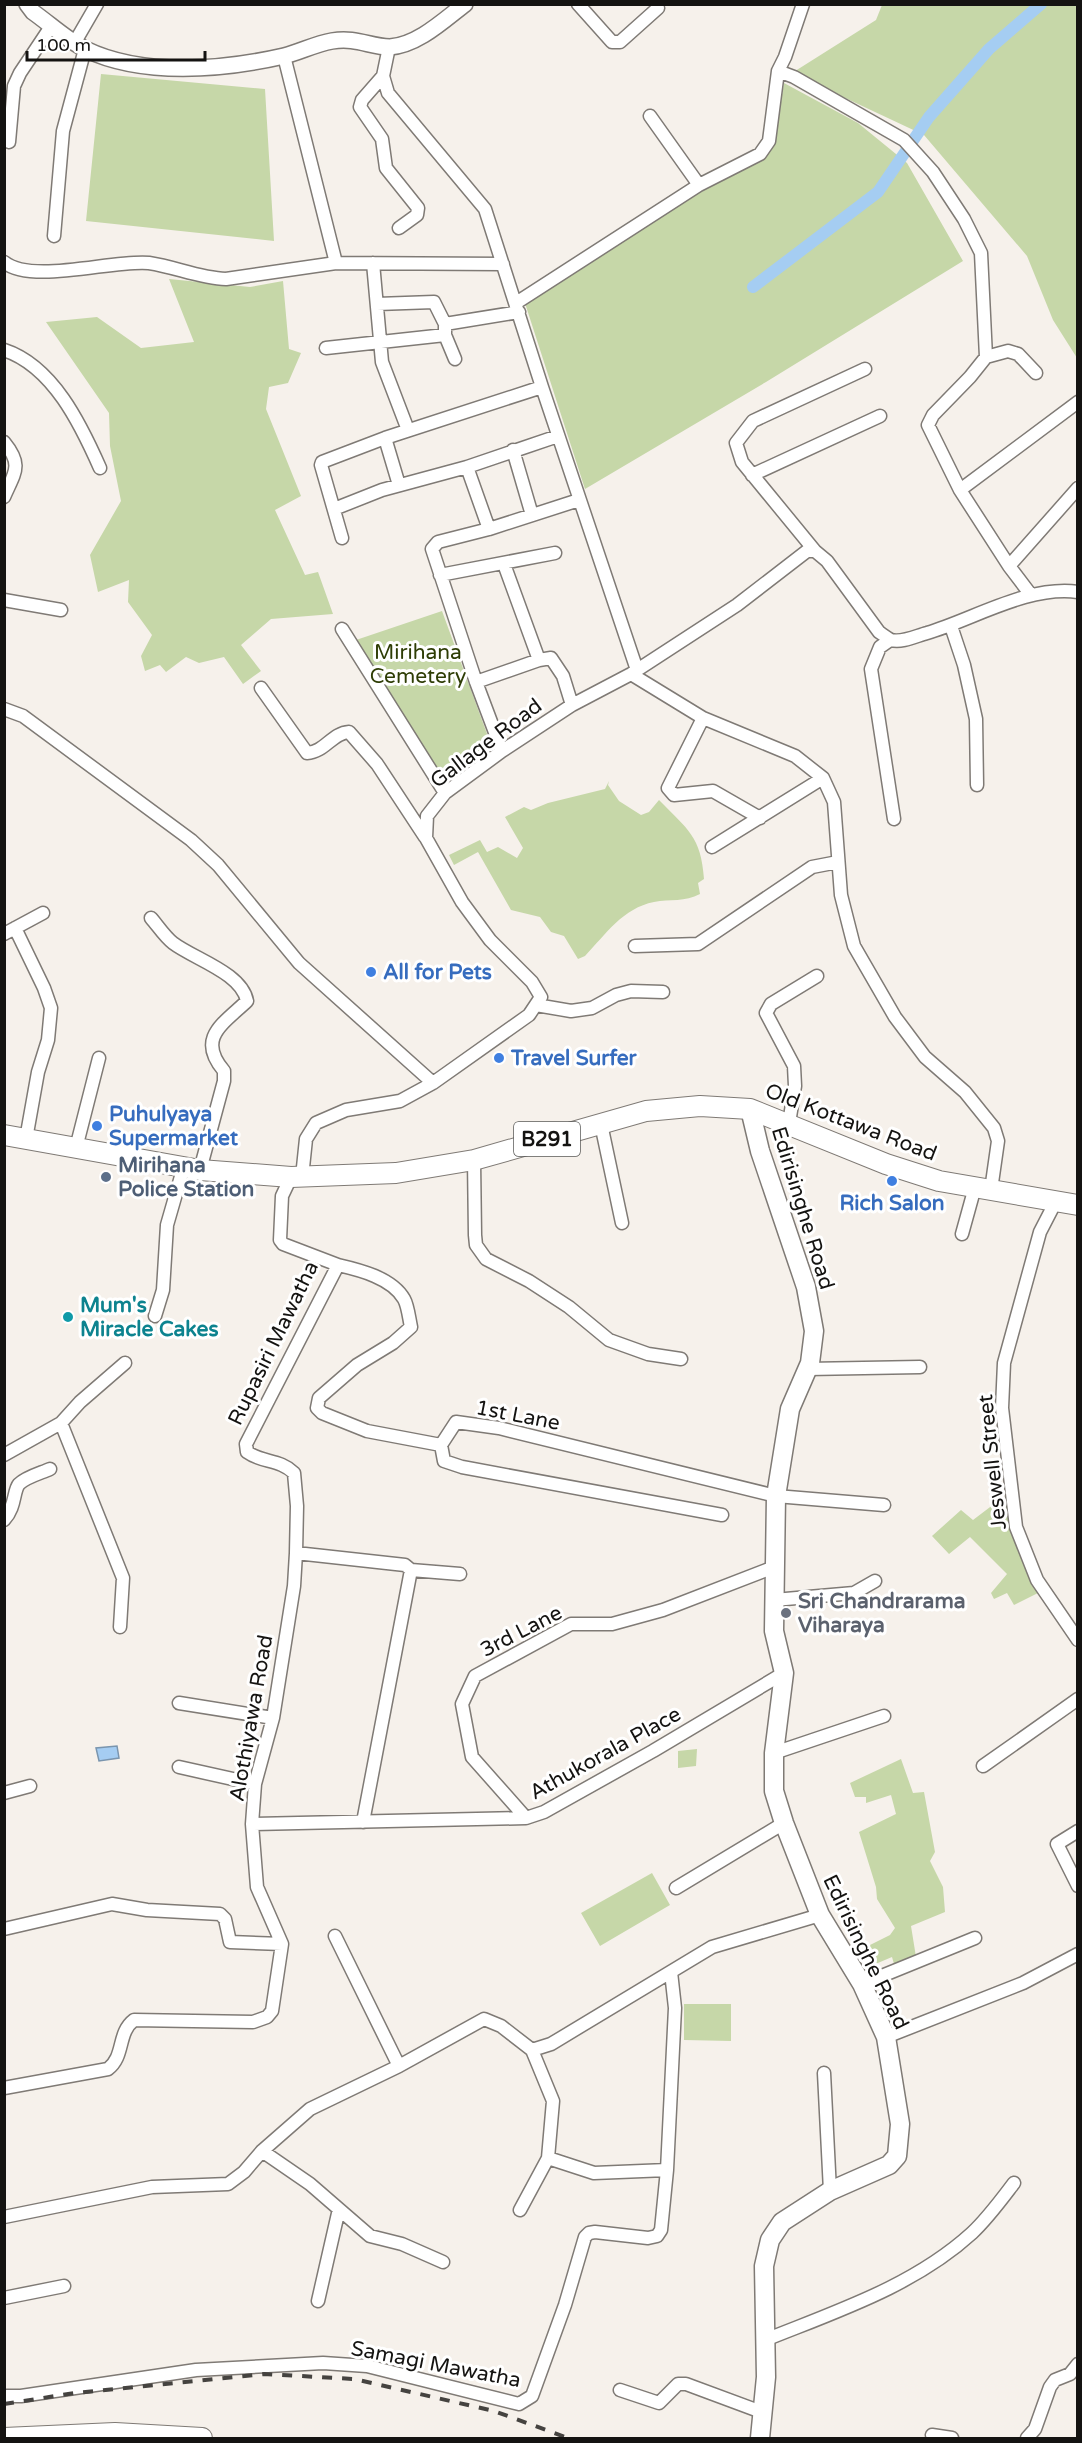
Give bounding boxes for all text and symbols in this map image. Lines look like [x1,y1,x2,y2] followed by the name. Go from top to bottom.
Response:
[27,24,206,62] scale bar
[36,34,91,56] text: 100 m
[370,640,466,689] park label: Mirihana Cemetery
[426,693,547,794] street label: Gallage Road
[383,960,492,985] place label: All for Pets
[364,965,378,979] marker: All for Pets
[510,1046,638,1071] place label: Travel Surfer
[492,1051,506,1065] marker: Travel Surfer
[761,1078,940,1167] street label: Old Kottawa Road
[109,1102,238,1151] place label: Puhulyaya Supermarket
[90,1119,104,1133] marker: Puhulyaya Supermarket
[514,1122,580,1156] road number: B291
[766,1124,839,1293] street label: Edirisinghe Road
[118,1153,254,1202] place label: Mirihana Police Station
[99,1170,113,1184] marker: Mirihana Police Station
[885,1174,899,1188] marker: Rich Salon
[839,1191,945,1216] place label: Rich Salon
[223,1257,324,1429] street label: Rupasiri Mawatha
[80,1293,219,1342] place label: Mum's Miracle Cakes
[61,1310,75,1324] marker: Mum's Miracle Cakes
[973,1393,1012,1531] street label: Jeswell Street
[474,1395,562,1436] street label: 1st Lane
[798,1589,966,1638] place label: Sri Chandrarama Viharaya
[476,1600,566,1663] street label: 3rd Lane
[779,1606,793,1620] marker: Sri Chandrarama Viharaya
[225,1633,278,1803] street label: Alothiyawa Road
[525,1701,685,1805] street label: Athukorala Place
[817,1871,914,2034] street label: Edirisinghe Road
[349,2336,523,2393] street label: Samagi Mawatha

